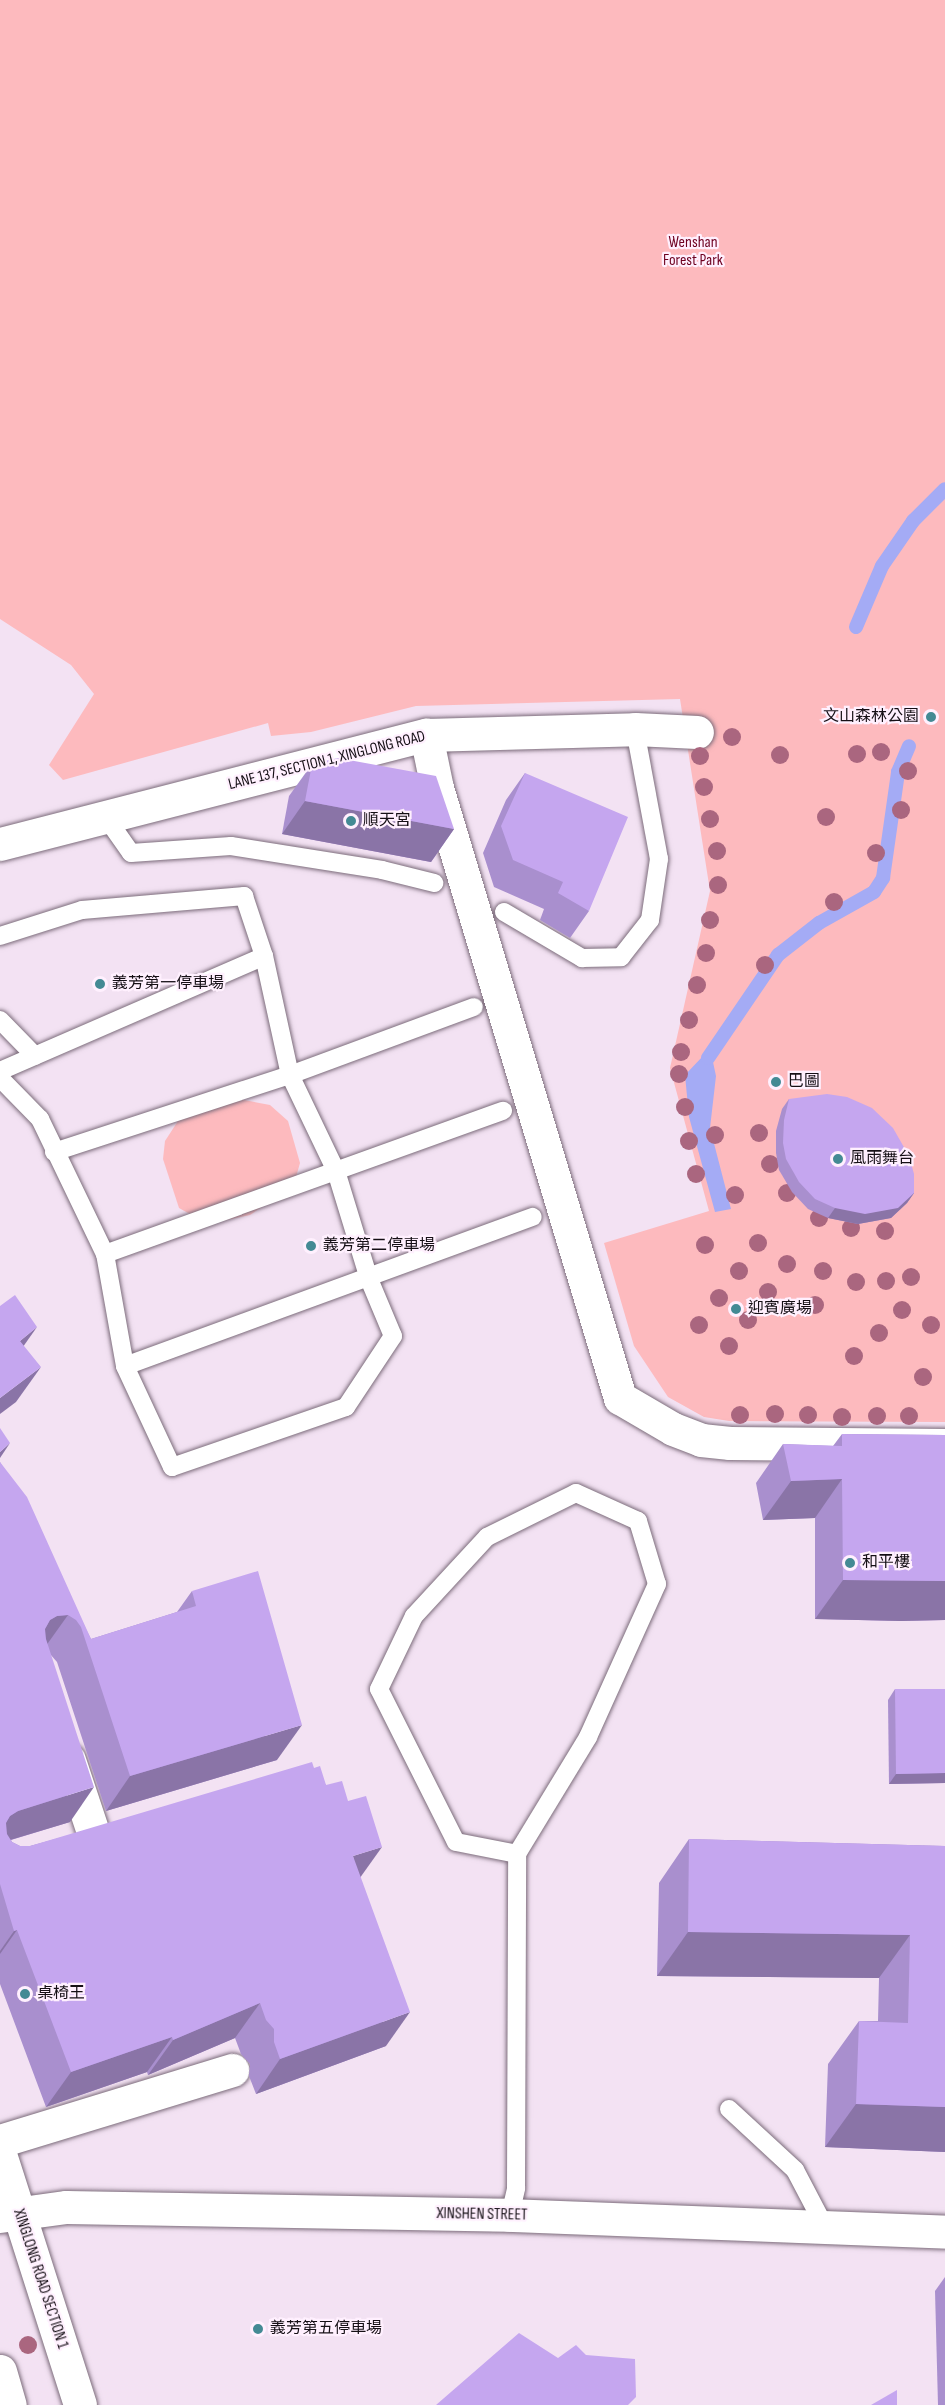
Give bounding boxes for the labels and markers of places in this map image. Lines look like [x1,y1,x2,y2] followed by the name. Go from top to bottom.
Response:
[823,707,919,727] place label: 文山森林公園
[924,710,938,724] marker: 文山森林公園
[363,811,411,831] place label: 順天宮
[344,814,358,828] marker: 順天宮
[112,974,224,994] place label: 義芳第一停車場
[93,977,107,991] marker: 義芳第一停車場
[788,1072,820,1092] place label: 巴圖
[769,1075,783,1089] marker: 巴圖
[850,1149,914,1169] place label: 風雨舞台
[831,1152,845,1166] marker: 風雨舞台
[323,1236,435,1256] place label: 義芳第二停車場
[304,1239,318,1253] marker: 義芳第二停車場
[748,1299,812,1319] place label: 迎賓廣場
[729,1302,743,1316] marker: 迎賓廣場
[862,1553,910,1573] place label: 和平樓
[843,1556,857,1570] marker: 和平樓
[37,1984,85,2004] place label: 桌椅王
[18,1987,32,2001] marker: 桌椅王
[270,2319,382,2339] place label: 義芳第五停車場
[251,2322,265,2336] marker: 義芳第五停車場

